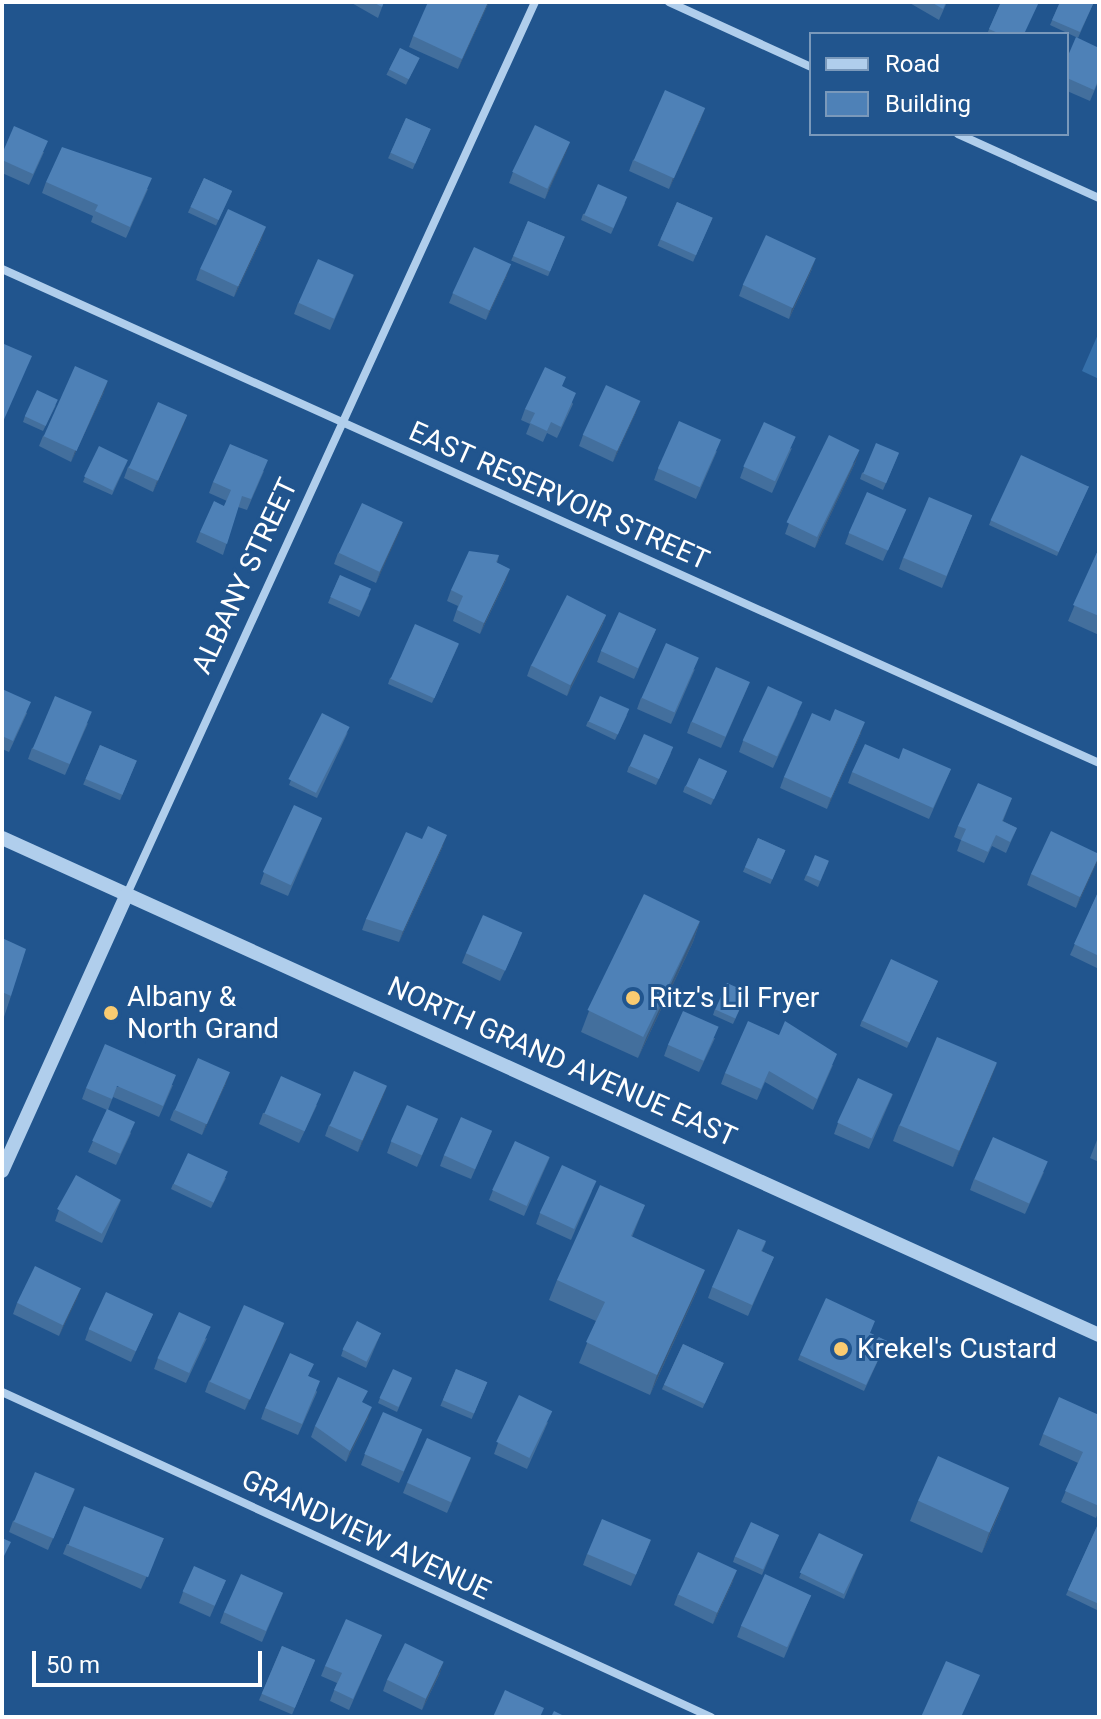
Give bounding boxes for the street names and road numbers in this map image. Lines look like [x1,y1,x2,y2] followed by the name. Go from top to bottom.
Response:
[404,415,714,577] street label: EAST RESERVOIR STREET
[185,473,305,679] street label: ALBANY STREET
[382,970,742,1154] street label: NORTH GRAND AVENUE EAST
[236,1463,496,1607] street label: GRANDVIEW AVENUE

